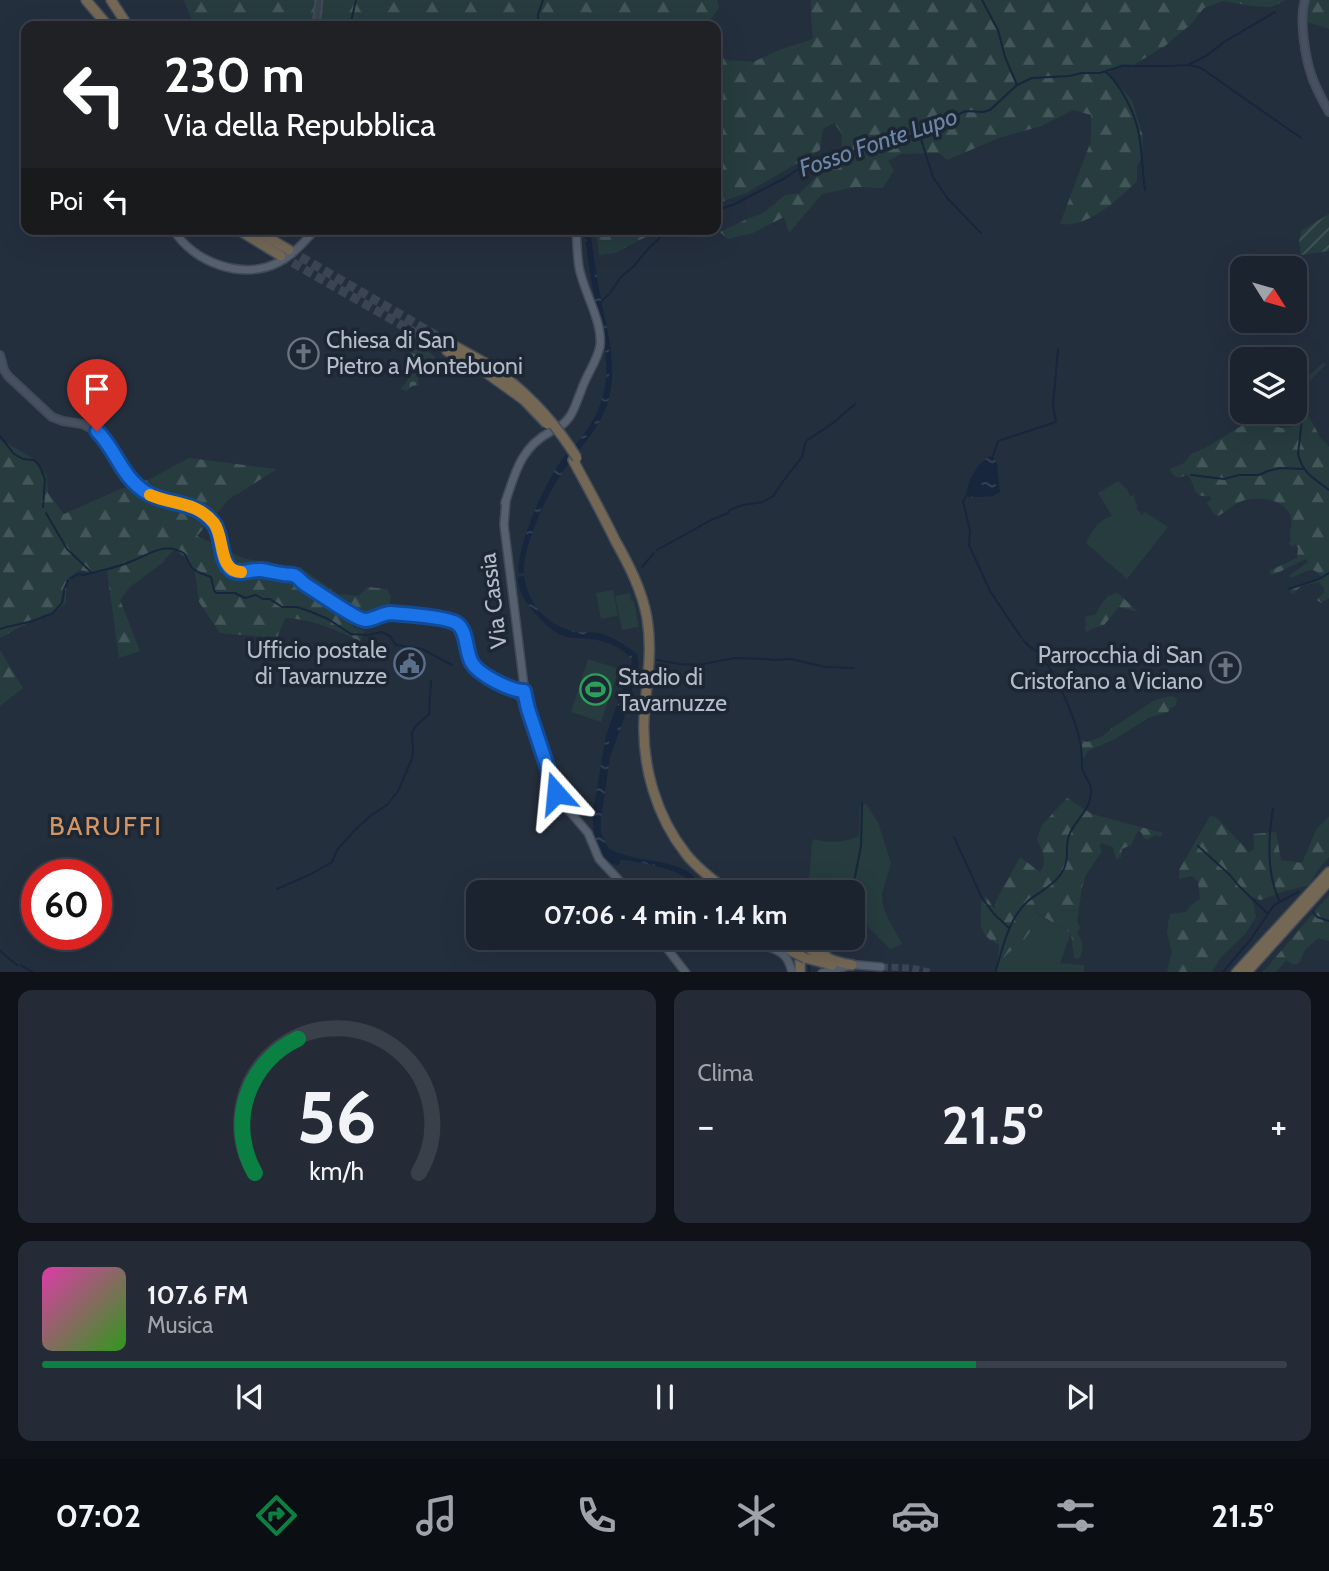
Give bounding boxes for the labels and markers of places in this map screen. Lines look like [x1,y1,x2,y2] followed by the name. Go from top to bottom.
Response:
[326,326,523,380] place label: Chiesa di San Pietro a Montebuoni
[286,336,320,370] church icon: Chiesa di San Pietro a Montebuoni
[67,359,127,431] pin
[246,636,387,690] place label: Ufficio postale di Tavarnuzze
[1010,641,1203,695] place label: Parrocchia di San Cristofano a Viciano
[393,646,427,680] public building icon: Ufficio postale di Tavarnuzze
[1209,651,1243,685] church icon: Parrocchia di San Cristofano a Viciano
[618,663,727,717] place label: Stadio di Tavarnuzze
[578,673,612,707] sports icon: Stadio di Tavarnuzze

